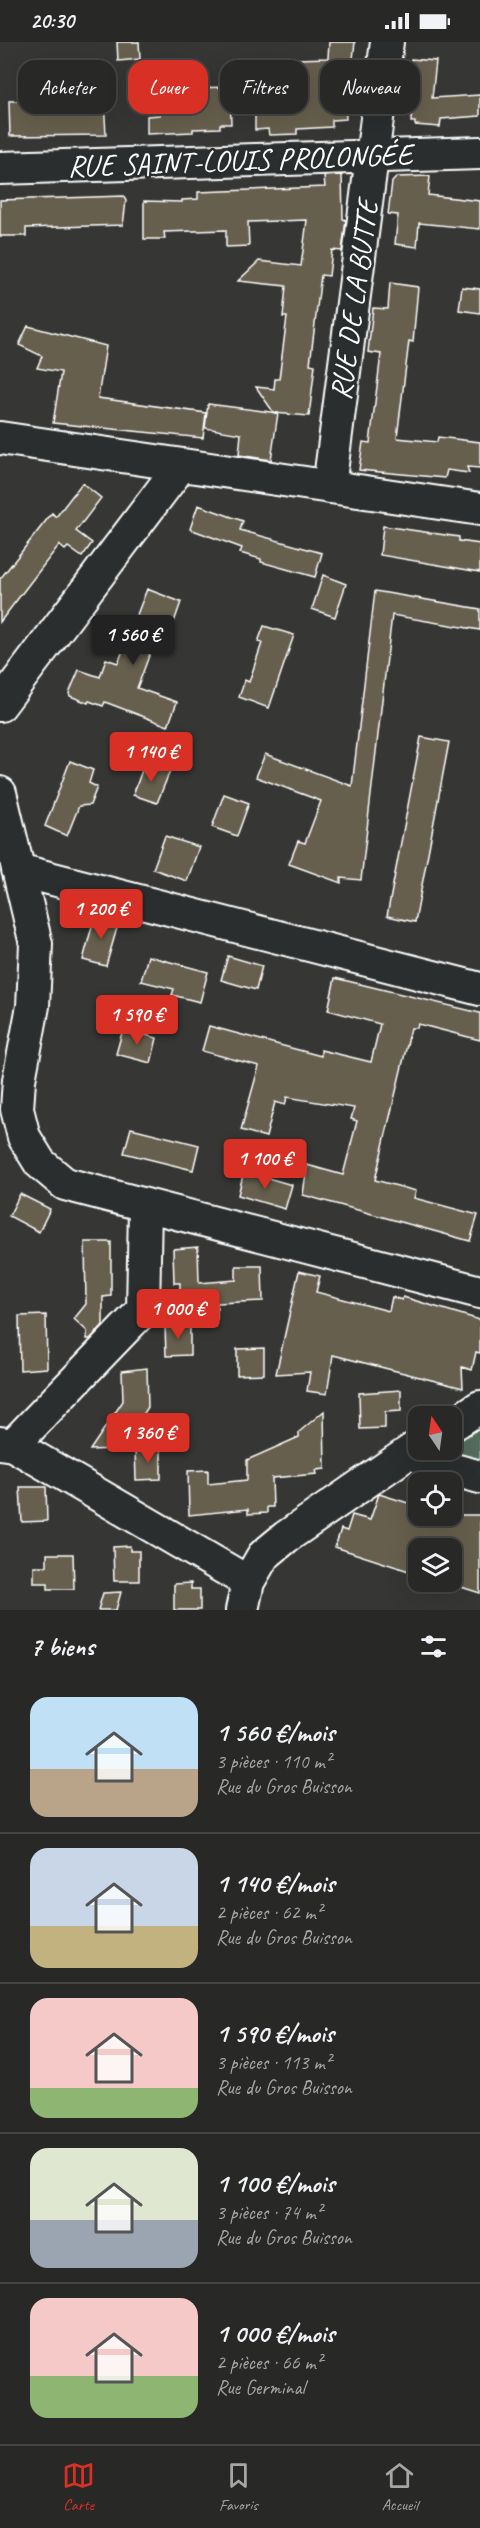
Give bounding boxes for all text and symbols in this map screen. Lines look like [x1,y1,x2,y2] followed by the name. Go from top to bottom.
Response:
[30,7,74,35] text: 20:30
[18,60,116,114] chip: Acheter
[128,60,208,114] chip: Louer
[220,60,308,114] chip: Filtres
[320,60,420,114] chip: Nouveau
[67,135,417,185] street label: RUE SAINT-LOUIS PROLONGÉE
[321,194,387,402] street label: RUE DE LA BUTTE
[78,615,188,666] pin: 1 560 €
[106,622,160,647] text: 1 560 €
[96,732,206,783] pin: 1 140 €
[124,739,178,764] text: 1 140 €
[46,889,156,940] pin: 1 200 €
[74,896,128,921] text: 1 200 €
[82,995,192,1046] pin: 1 590 €
[110,1002,164,1027] text: 1 590 €
[210,1139,320,1190] pin: 1 100 €
[238,1146,292,1171] text: 1 100 €
[123,1289,233,1340] pin: 1 000 €
[151,1296,205,1321] text: 1 000 €
[408,1406,462,1460] north arrow
[408,1406,462,1592] map controls
[93,1413,203,1464] pin: 1 360 €
[120,1420,176,1445] text: 1 360 €
[408,1472,462,1526] button: locate
[408,1538,462,1592] button: layers
[30,1630,94,1663] text: 7 biens
[417,1630,450,1663] icon: filters
[216,1716,335,1749] text: 1 560 €/mois
[78,1721,150,1793] icon: home
[216,1749,331,1774] text: 3 pièces · 110 m²
[216,1774,352,1799] text: Rue du Gros Buisson
[216,1867,335,1900] text: 1 140 €/mois
[78,1872,150,1944] icon: home
[216,1900,322,1925] text: 2 pièces · 62 m²
[216,1925,352,1950] text: Rue du Gros Buisson
[216,2017,334,2050] text: 1 590 €/mois
[78,2022,150,2094] icon: home
[216,2050,331,2075] text: 3 pièces · 113 m²
[216,2075,352,2100] text: Rue du Gros Buisson
[216,2167,335,2200] text: 1 100 €/mois
[78,2172,150,2244] icon: home
[216,2200,322,2225] text: 3 pièces · 74 m²
[216,2225,352,2250] text: Rue du Gros Buisson
[216,2317,335,2350] text: 1 000 €/mois
[78,2322,150,2394] icon: home
[216,2350,322,2375] text: 2 pièces · 66 m²
[216,2375,305,2400] text: Rue Germinal
[62,2459,95,2515] tab: Carte
[219,2459,258,2515] tab: Favoris
[382,2459,418,2515] tab: Accueil

